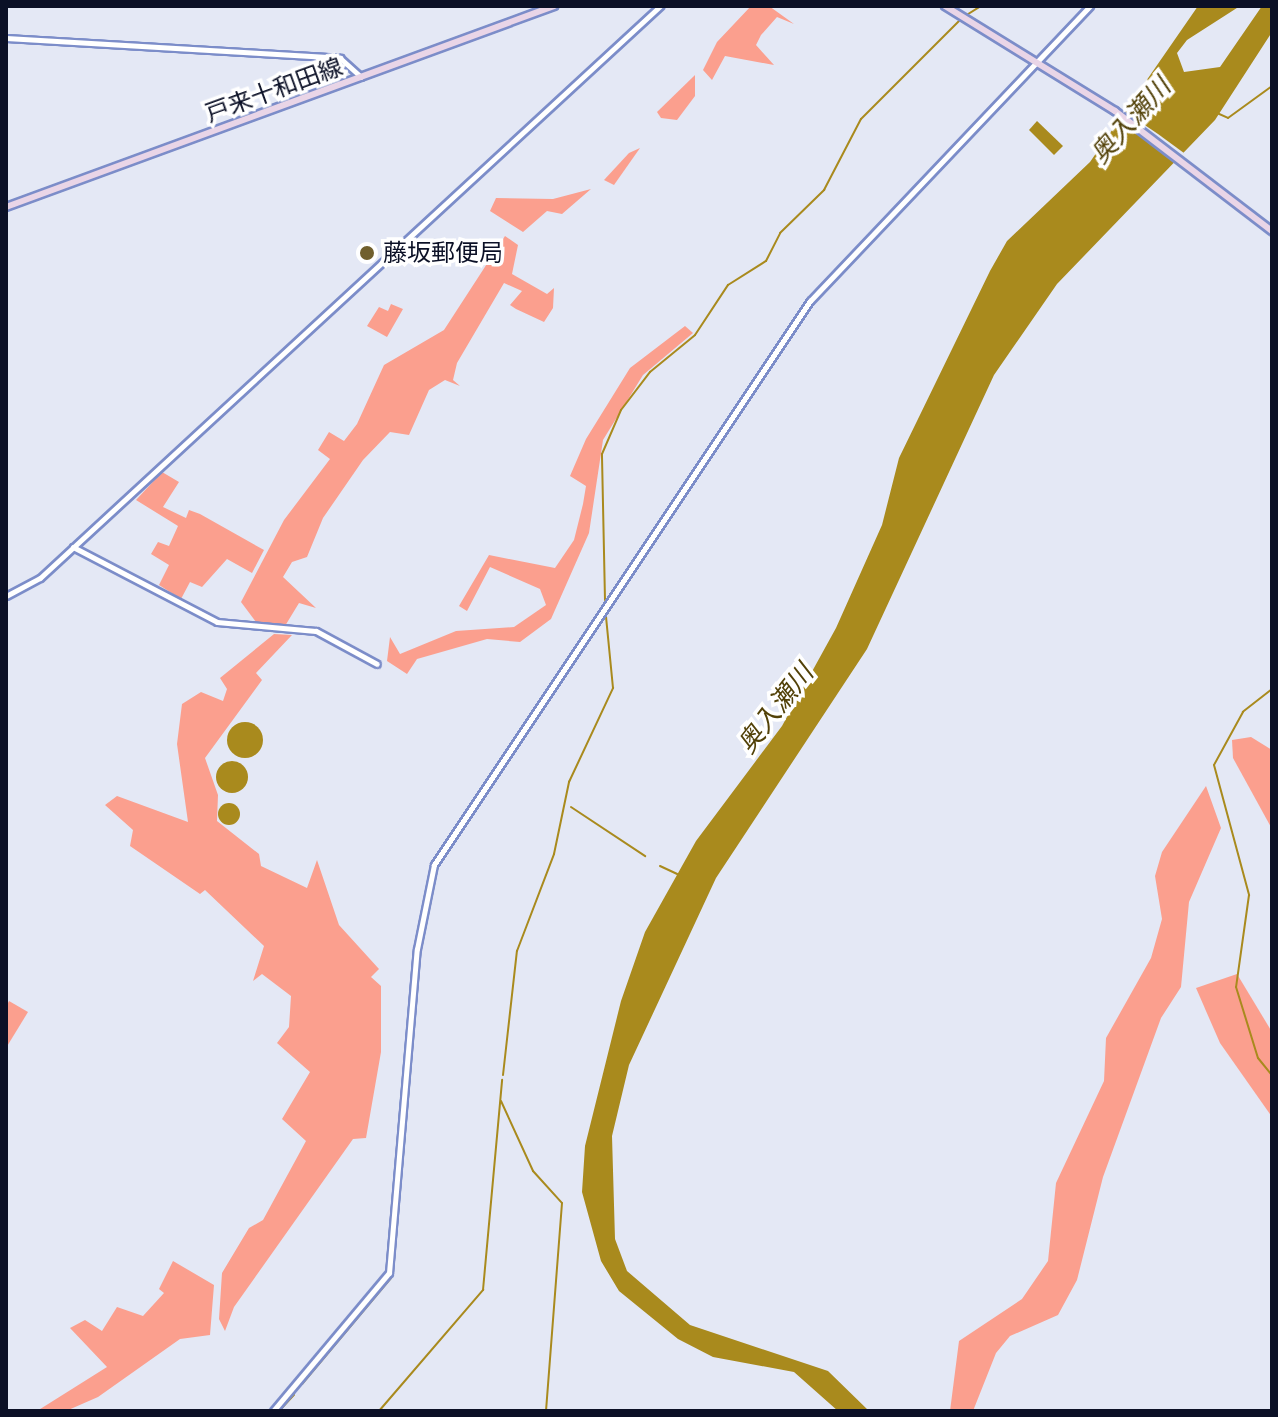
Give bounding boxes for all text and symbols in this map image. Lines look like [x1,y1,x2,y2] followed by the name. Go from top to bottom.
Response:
[201,52,347,128] street label: 戸来十和田線
[1085,72,1177,170] water label: 奥入瀬川
[383,239,503,267] place label: 藤坂郵便局
[358,244,376,262] marker: 藤坂郵便局
[732,658,820,760] water label: 奥入瀬川

